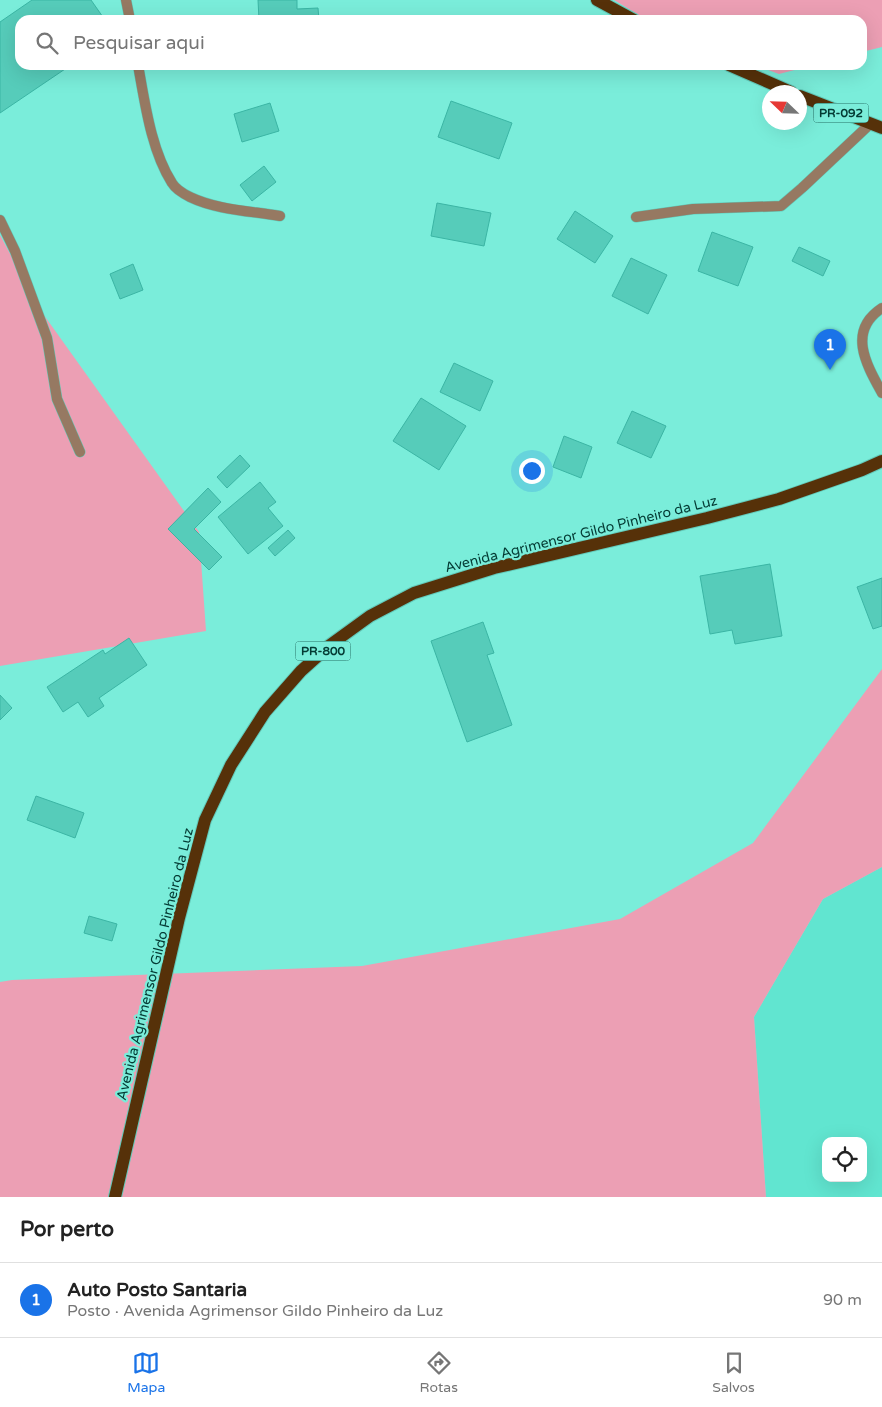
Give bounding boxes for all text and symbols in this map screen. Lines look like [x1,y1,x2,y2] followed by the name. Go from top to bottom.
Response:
[15,15,867,70] search box
[33,29,61,57] icon: search
[73,32,205,54] text: Pesquisar aqui
[762,85,807,130] north arrow
[814,104,868,122] road number: PR-092
[814,329,846,370] pin: 1
[519,458,545,484] your location
[443,492,719,576] street label: Avenida Agrimensor Gildo Pinheiro da Luz
[296,641,350,660] road number: PR-800
[113,826,197,1102] street label: Avenida Agrimensor Gildo Pinheiro da Luz
[822,1137,867,1182] map controls
[822,1137,867,1182] button: locate
[20,1217,114,1242] text: Por perto
[67,1279,247,1301] text: Auto Posto Santaria
[31,1290,41,1310] text: 1
[823,1290,862,1310] text: 90 m
[67,1301,443,1321] text: Posto · Avenida Agrimensor Gildo Pinheiro da Luz
[127,1349,165,1396] tab: Mapa
[420,1349,458,1396] tab: Rotas
[712,1349,755,1396] tab: Salvos

